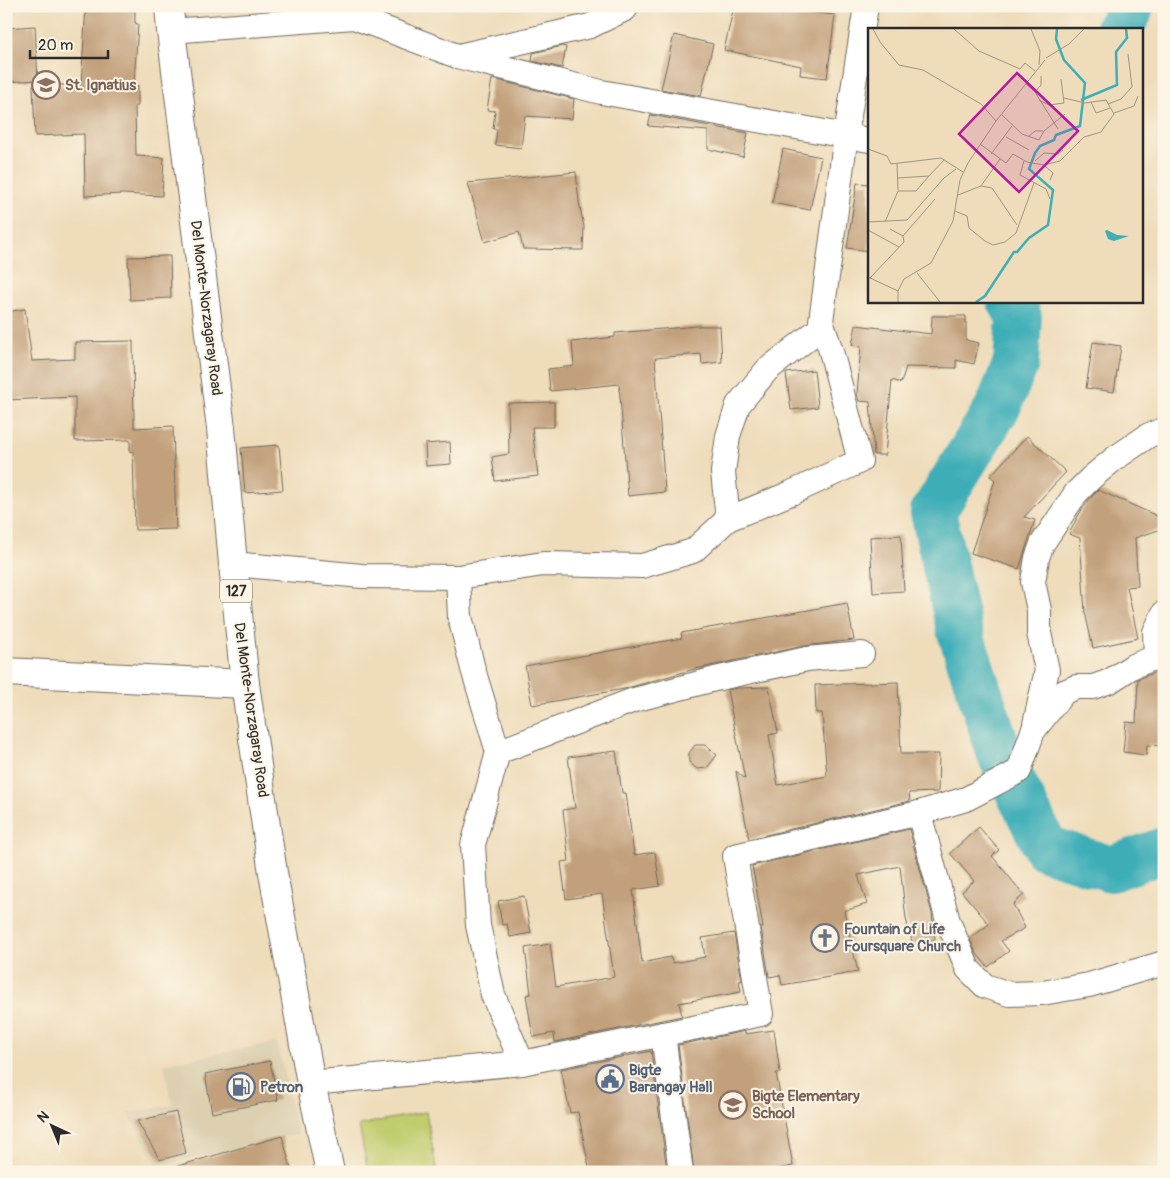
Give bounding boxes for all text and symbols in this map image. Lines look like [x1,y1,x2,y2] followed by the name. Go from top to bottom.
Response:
[30,28,108,60] scale bar
[868,28,1142,302] inset map
[38,36,73,55] text: 20 m
[31,70,61,100] school or university icon: St. Ignatius
[65,76,136,95] place label: St. Ignatius
[186,219,226,397] street label: Del Monte-Norzagaray Road
[220,580,252,602] road number: 127
[229,621,273,799] street label: Del Monte-Norzagaray Road
[844,920,961,956] place label: Fountain of Life Foursquare Church
[810,923,840,953] church icon: Fountain of Life Foursquare Church
[629,1061,713,1097] place label: Bigte Barangay Hall
[595,1064,625,1094] public building icon: Bigte Barangay Hall
[226,1072,256,1102] fuel station icon: Petron
[260,1078,304,1097] place label: Petron
[752,1087,860,1123] place label: Bigte Elementary School
[718,1090,748,1120] school or university icon: Bigte Elementary School
[28,1100,78,1150] north arrow
[34,1108,53,1126] text: N

